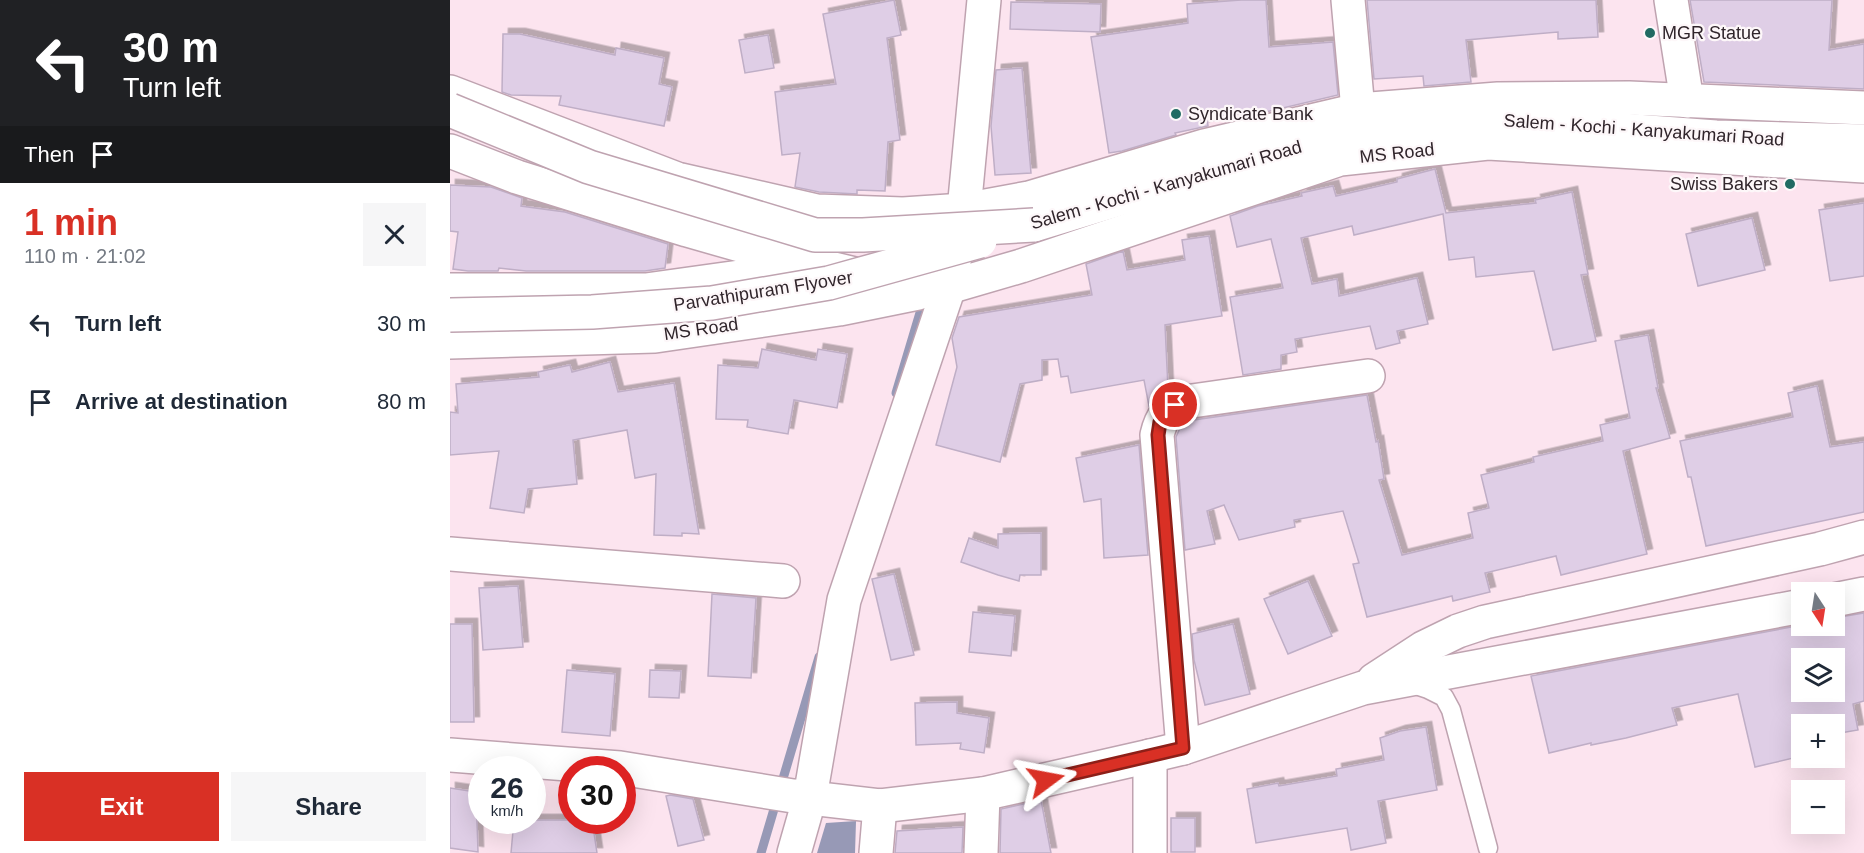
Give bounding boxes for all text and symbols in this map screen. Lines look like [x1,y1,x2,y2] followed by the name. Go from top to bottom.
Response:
[1662,23,1761,43] place label: MGR Statue
[24,24,102,102] icon: left
[123,24,219,71] text: 30 m
[1643,26,1657,40] marker: MGR Statue
[123,73,221,103] text: Turn left
[1188,104,1314,124] place label: Syndicate Bank
[1169,107,1183,121] marker: Syndicate Bank
[1503,110,1785,150] street label: Salem - Kochi - Kanyakumari Road
[1028,137,1304,233] street label: Salem - Kochi - Kanyakumari Road
[86,138,119,171] icon: arrive
[1359,139,1435,167] street label: MS Road
[24,142,74,167] text: Then
[1670,174,1778,194] place label: Swiss Bakers
[1783,177,1797,191] marker: Swiss Bakers
[24,202,118,243] text: 1 min
[363,203,426,266] button: close
[24,245,146,267] text: 110 m · 21:02
[672,267,854,315] street label: Parvathipuram Flyover
[24,308,57,341] icon: left
[75,311,161,336] text: Turn left
[377,311,426,336] text: 30 m
[662,314,740,344] street label: MS Road
[1149,379,1200,430] pin
[24,386,57,419] icon: arrive
[1158,388,1191,421] icon: arrive
[75,389,288,414] text: Arrive at destination
[377,389,426,414] text: 80 m
[1791,582,1845,636] north arrow
[1791,582,1845,834] map controls
[1791,648,1845,702] button: layers
[1791,714,1845,768] button: +
[1014,748,1078,812] position arrow
[558,756,636,834] speed limit sign: 30
[490,771,524,804] text: 26
[24,772,219,841] button: Exit
[231,772,426,841] button: Share
[1791,780,1845,834] button: −
[491,802,523,819] text: km/h

